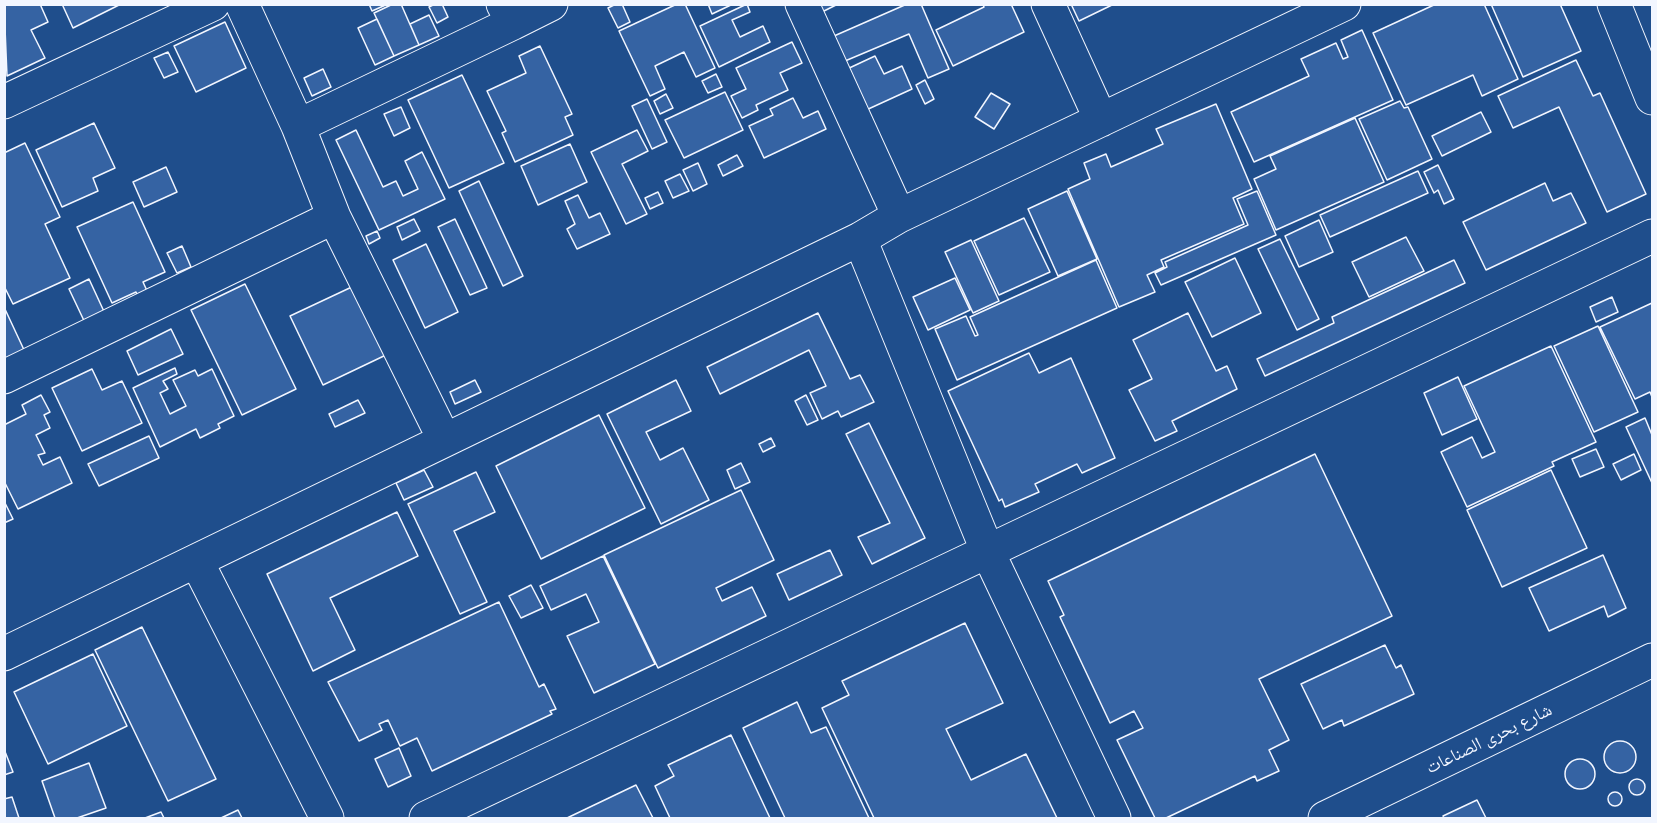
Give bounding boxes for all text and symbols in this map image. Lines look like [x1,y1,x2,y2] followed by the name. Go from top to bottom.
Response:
[1422,699,1556,779] street label: شارع بحرى الصناعات

